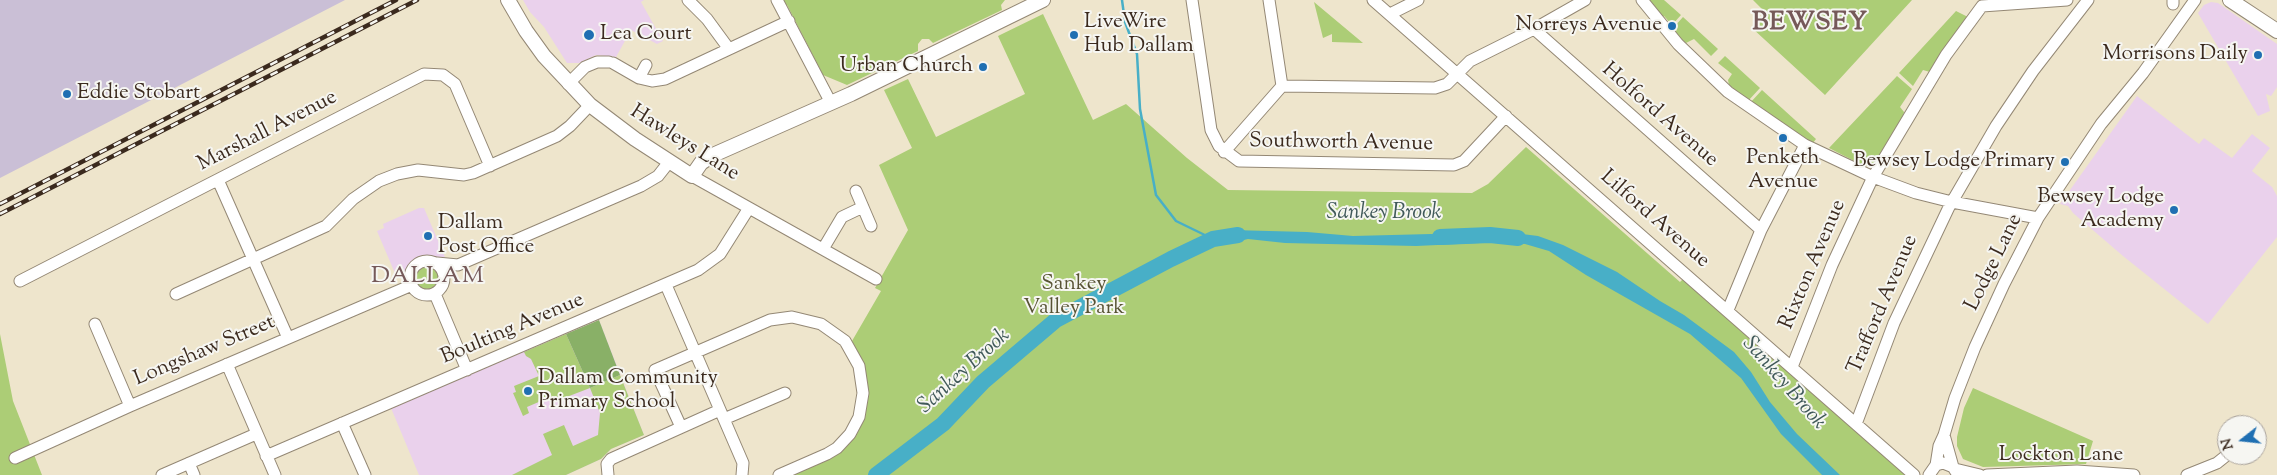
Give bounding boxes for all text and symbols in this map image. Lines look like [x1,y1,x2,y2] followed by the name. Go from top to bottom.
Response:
[1751,9,1869,41] district label: BEWSEY
[1084,10,1194,60] place label: LiveWire Hub Dallam
[1515,13,1662,39] place label: Norreys Avenue
[1666,20,1678,32] marker: Norreys Avenue
[600,22,692,48] place label: Lea Court
[582,28,596,42] marker: Lea Court
[1068,29,1080,41] marker: LiveWire Hub Dallam
[2103,42,2248,68] place label: Morrisons Daily
[2252,49,2264,61] marker: Morrisons Daily
[839,54,973,80] place label: Urban Church
[1595,58,1723,174] street label: Holford Avenue
[977,61,989,73] marker: Urban Church
[77,81,200,107] place label: Eddie Stobart
[194,86,342,178] street label: Marshall Avenue
[61,88,73,100] marker: Eddie Stobart
[625,100,743,188] street label: Hawleys Lane
[1249,130,1433,158] street label: Southworth Avenue
[1777,132,1789,144] marker: Penketh Avenue
[1746,146,1820,196] place label: Penketh Avenue
[1853,149,2055,175] place label: Bewsey Lodge Primary
[2059,156,2071,168] marker: Bewsey Lodge Primary
[1594,165,1714,275] street label: Lilford Avenue
[2037,185,2164,235] place label: Bewsey Lodge Academy
[1775,197,1853,333] street label: Rixton Avenue
[1327,201,1441,227] water label: Sankey Brook
[2168,204,2180,216] marker: Bewsey Lodge Academy
[1961,210,2029,316] street label: Lodge Lane
[438,211,534,261] place label: Dallam Post Office
[422,230,434,242] marker: Dallam Post Office
[1843,232,1925,378] street label: Trafford Avenue
[370,264,486,292] district label: DALLAM
[1023,272,1125,322] park label: Sankey Valley Park
[438,289,588,371] street label: Boulting Avenue
[131,311,279,393] street label: Longshaw Street
[913,324,1017,420] water label: Sankey Brook
[1735,332,1831,436] water label: Sankey Brook
[538,366,718,416] place label: Dallam Community Primary School
[522,385,534,397] marker: Dallam Community Primary School
[2217,415,2267,465] north arrow
[2217,436,2240,452] text: N
[1999,443,2123,469] street label: Lockton Lane

